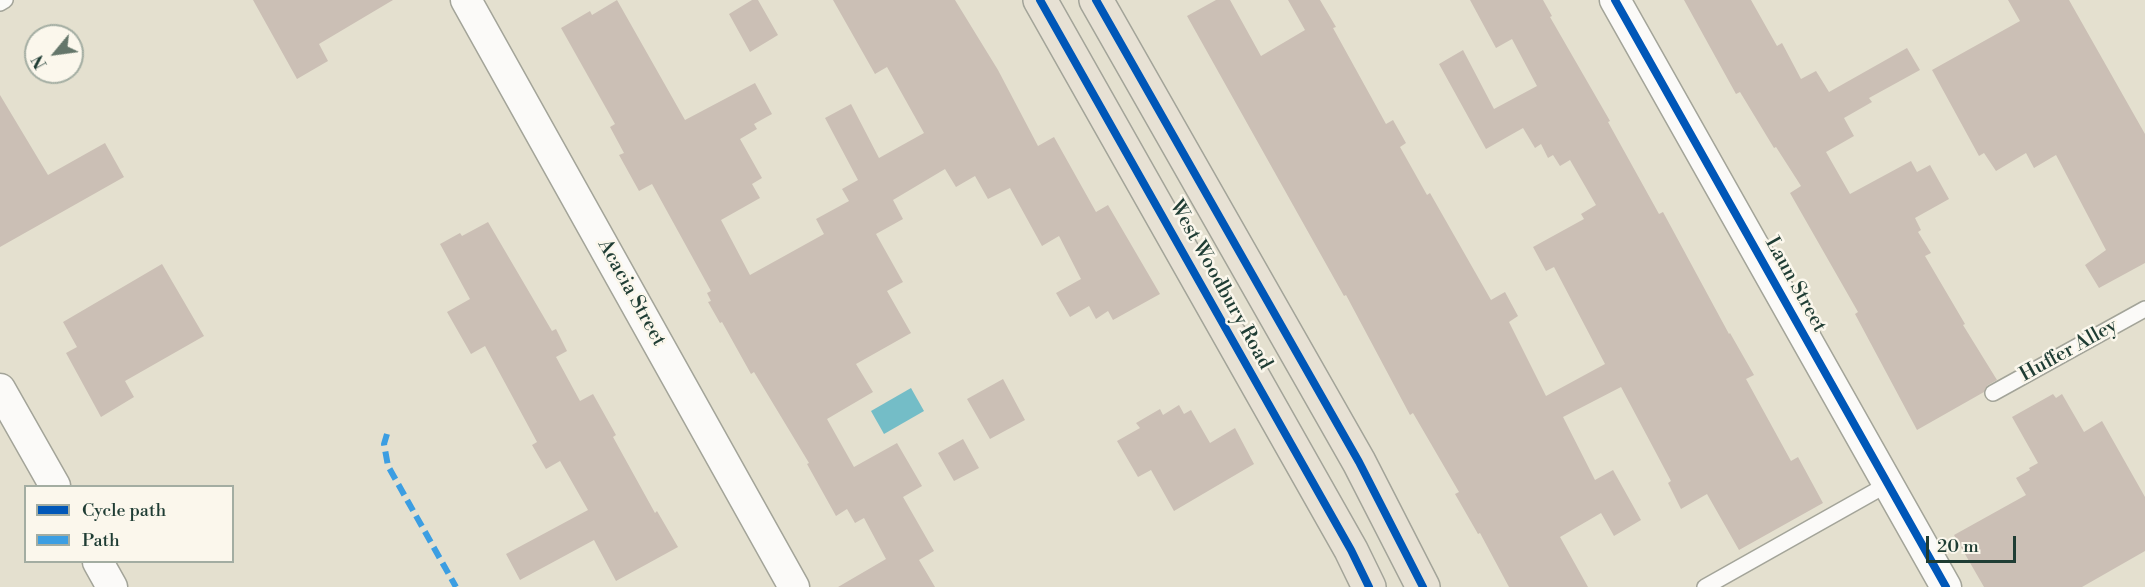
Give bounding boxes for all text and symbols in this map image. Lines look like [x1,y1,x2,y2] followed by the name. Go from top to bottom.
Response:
[24,24,84,84] north arrow
[28,51,52,72] text: N
[1163,196,1277,374] street label: West Woodbury Road
[1759,233,1831,337] street label: Laun Street
[592,235,670,351] street label: Acacia Street
[2016,314,2122,388] street label: Huffer Alley
[24,485,234,563] legend
[82,499,166,522] text: Cycle path
[1929,524,2019,562] scale bar
[82,529,120,552] text: Path
[1937,535,1979,558] text: 20 m

